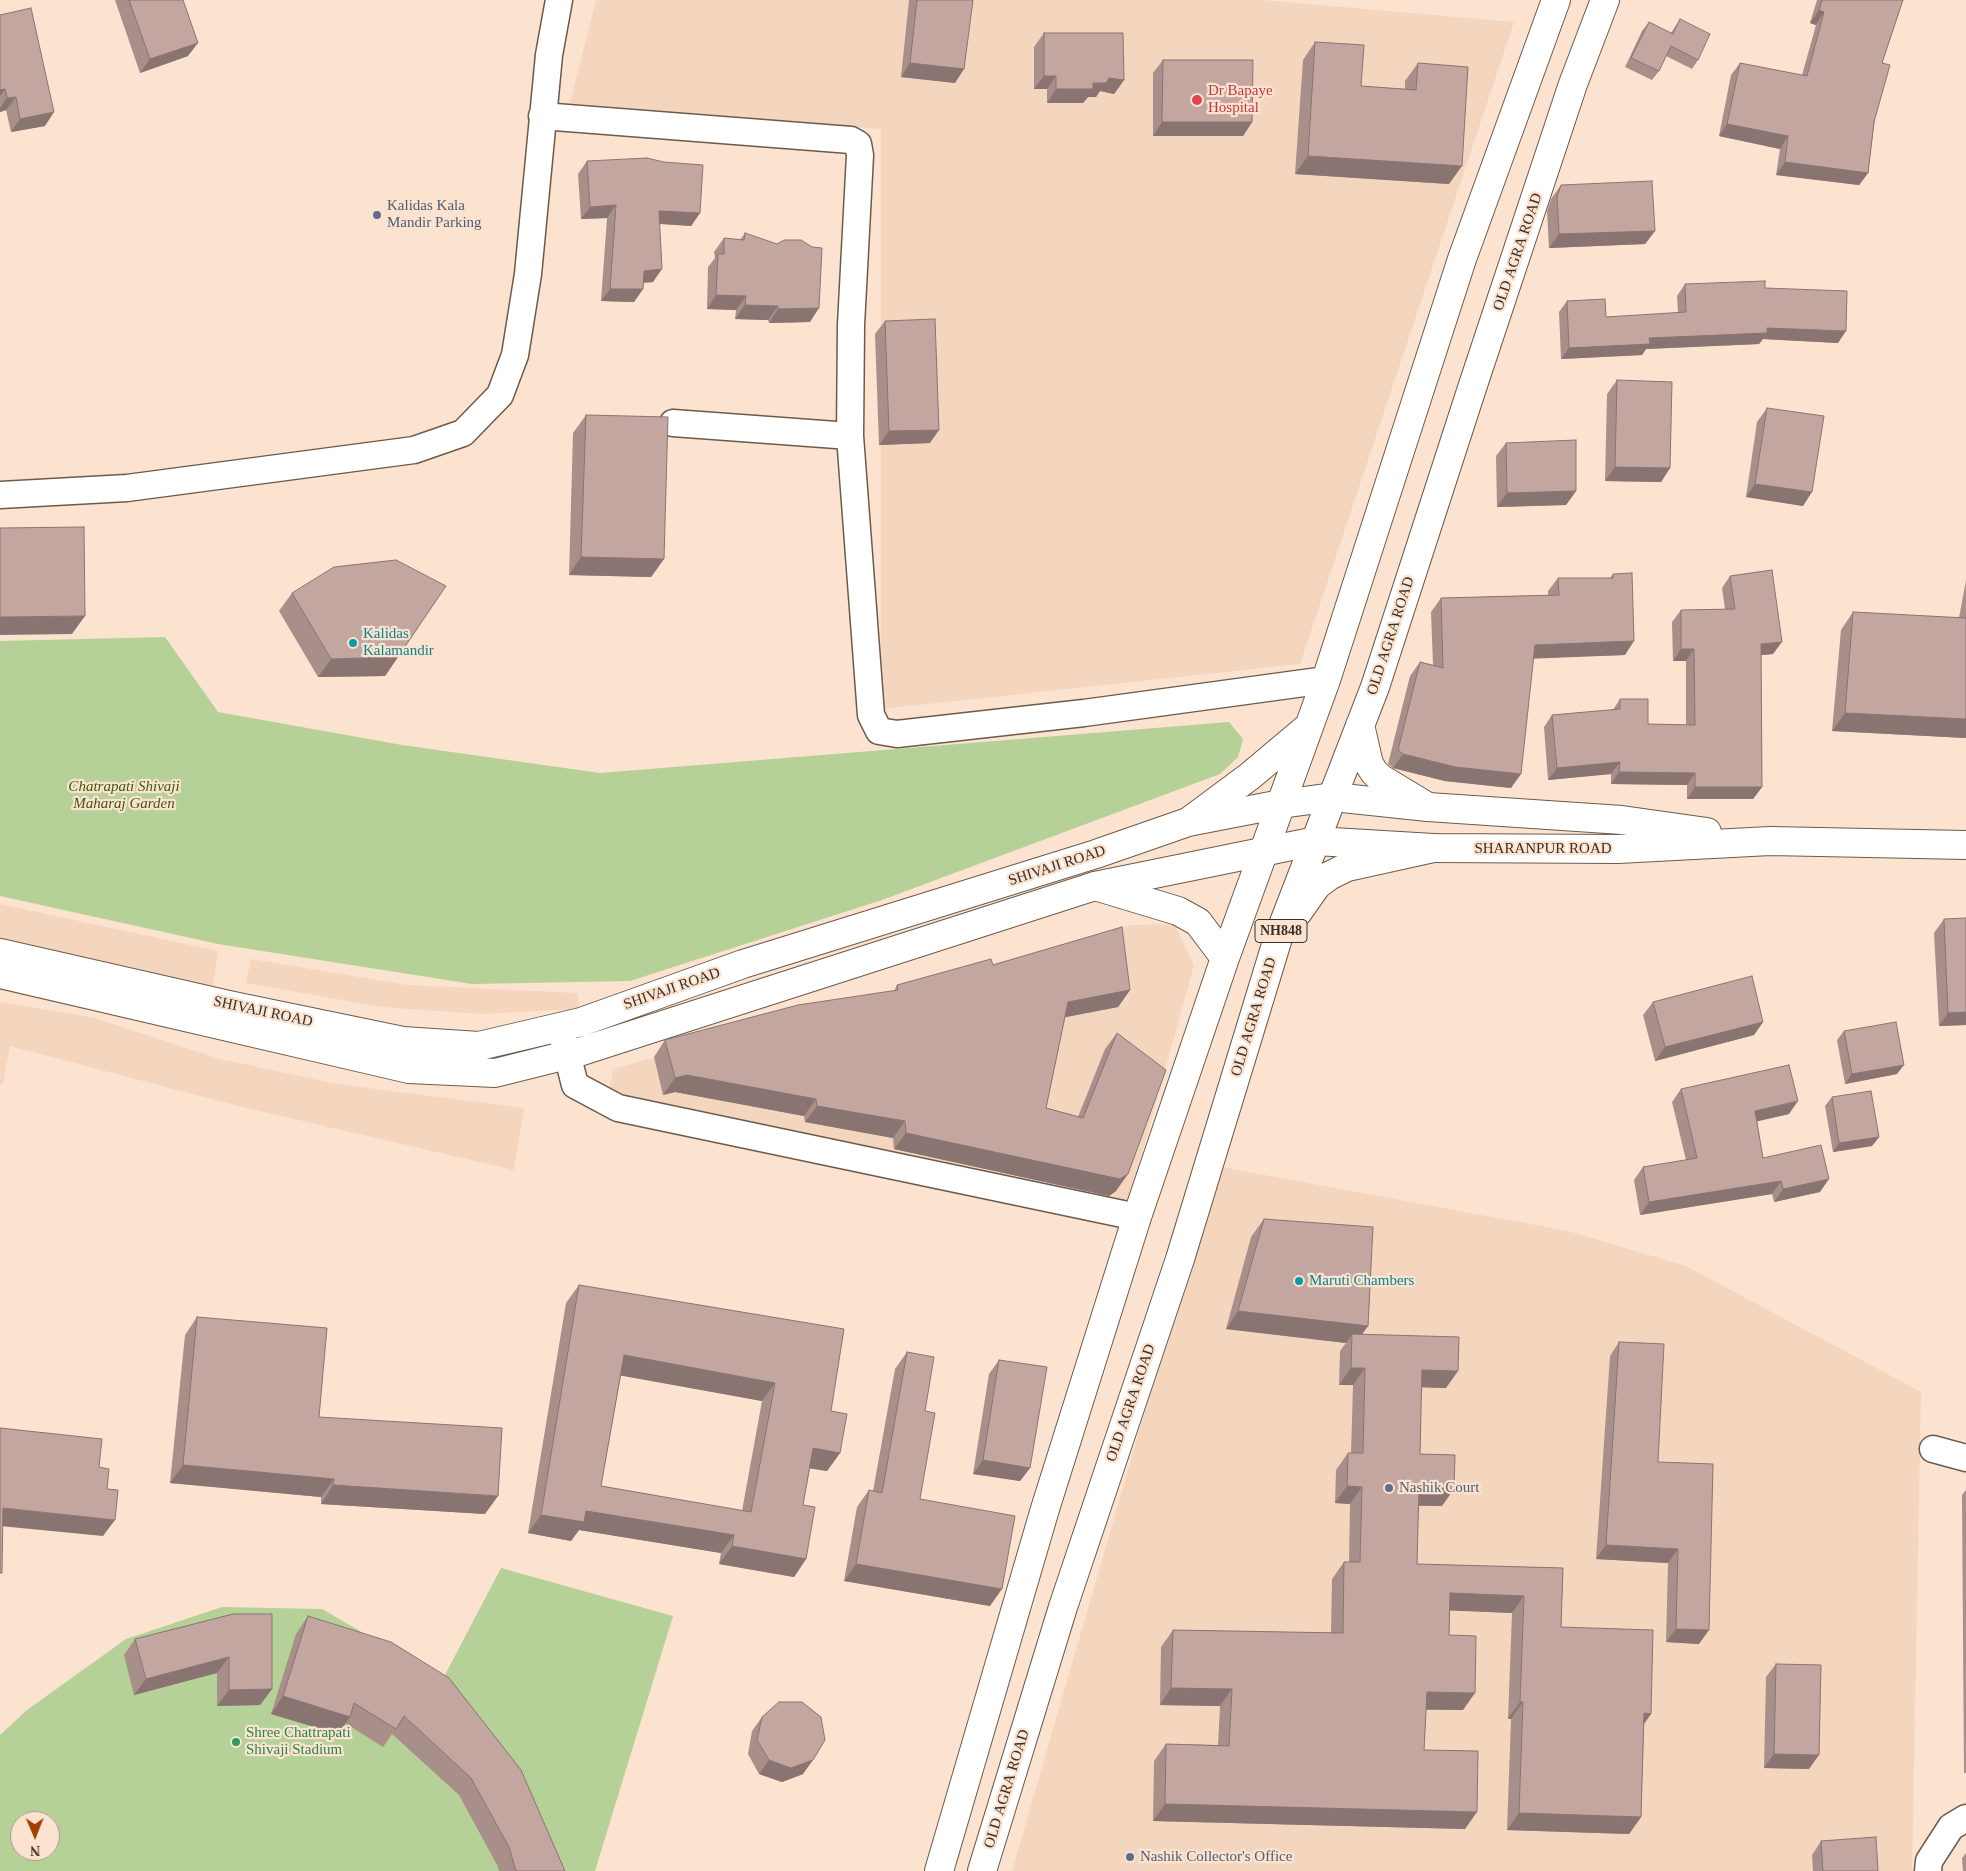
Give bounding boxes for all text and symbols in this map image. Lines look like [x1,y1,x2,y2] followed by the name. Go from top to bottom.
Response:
[1208,82,1273,117] place label: Dr Bapaye Hospital
[1190,93,1204,107] marker: Dr Bapaye Hospital
[1489,191,1547,313] street label: OLD AGRA ROAD
[387,197,482,232] place label: Kalidas Kala Mandir Parking
[371,209,383,221] marker: Kalidas Kala Mandir Parking
[1363,575,1419,697] street label: OLD AGRA ROAD
[363,625,434,660] place label: Kalidas Kalamandir
[347,637,359,649] marker: Kalidas Kalamandir
[68,778,180,813] park label: Chatrapati Shivaji Maharaj Garden
[1474,840,1612,858] street label: SHARANPUR ROAD
[1006,842,1108,890] street label: SHIVAJI ROAD
[1255,919,1307,942] road number: NH848
[1227,955,1281,1079] street label: OLD AGRA ROAD
[621,964,723,1014] street label: SHIVAJI ROAD
[212,993,314,1031] street label: SHIVAJI ROAD
[1309,1272,1414,1290] place label: Maruti Chambers
[1293,1275,1305,1287] marker: Maruti Chambers
[1102,1342,1160,1464] street label: OLD AGRA ROAD
[1399,1479,1479,1497] place label: Nashik Court
[1383,1482,1395,1494] marker: Nashik Court
[246,1724,351,1759] place label: Shree Chattrapati Shivaji Stadium
[980,1727,1034,1851] street label: OLD AGRA ROAD
[230,1736,242,1748] marker: Shree Chattrapati Shivaji Stadium
[10,1811,60,1861] north arrow
[30,1843,40,1858] text: N
[1140,1848,1292,1866] place label: Nashik Collector's Office
[1124,1851,1136,1863] marker: Nashik Collector's Office

